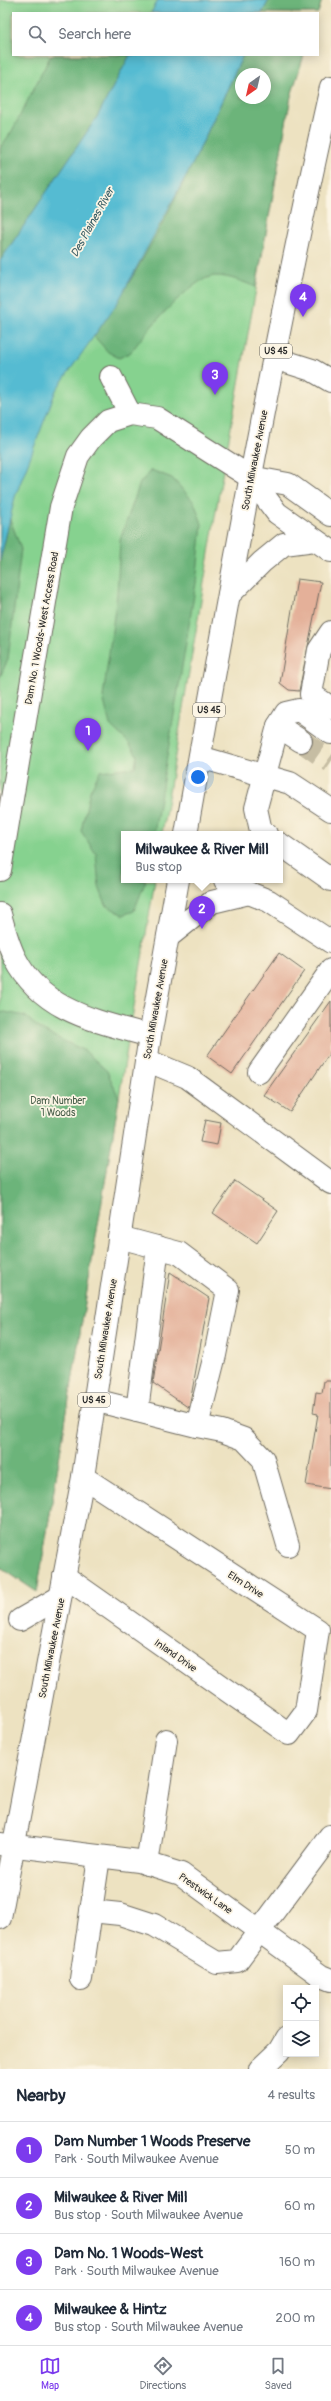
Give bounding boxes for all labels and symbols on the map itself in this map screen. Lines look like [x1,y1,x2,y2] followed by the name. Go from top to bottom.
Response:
[235,68,271,104] north arrow
[68,184,118,259] water label: Des Plaines River
[290,284,316,317] pin: 4
[260,344,292,358] road number: US 45
[202,362,228,395] pin: 3
[239,409,271,511] street label: South Milwaukee Avenue
[23,551,61,706] street label: Dam No. 1 Woods-West Access Road
[193,703,225,717] road number: US 45
[75,718,101,751] pin: 1
[188,767,208,787] your location
[189,896,215,929] pin: 2
[141,958,171,1060] street label: South Milwaukee Avenue
[30,1095,86,1119] park label: Dam Number 1 Woods
[92,1278,120,1380] street label: South Milwaukee Avenue
[78,1393,110,1407] road number: US 45
[225,1569,266,1601] street label: Elm Drive
[36,1597,68,1699] street label: South Milwaukee Avenue
[152,1637,199,1675] street label: Inland Drive
[176,1871,235,1917] street label: Prestwick Lane

